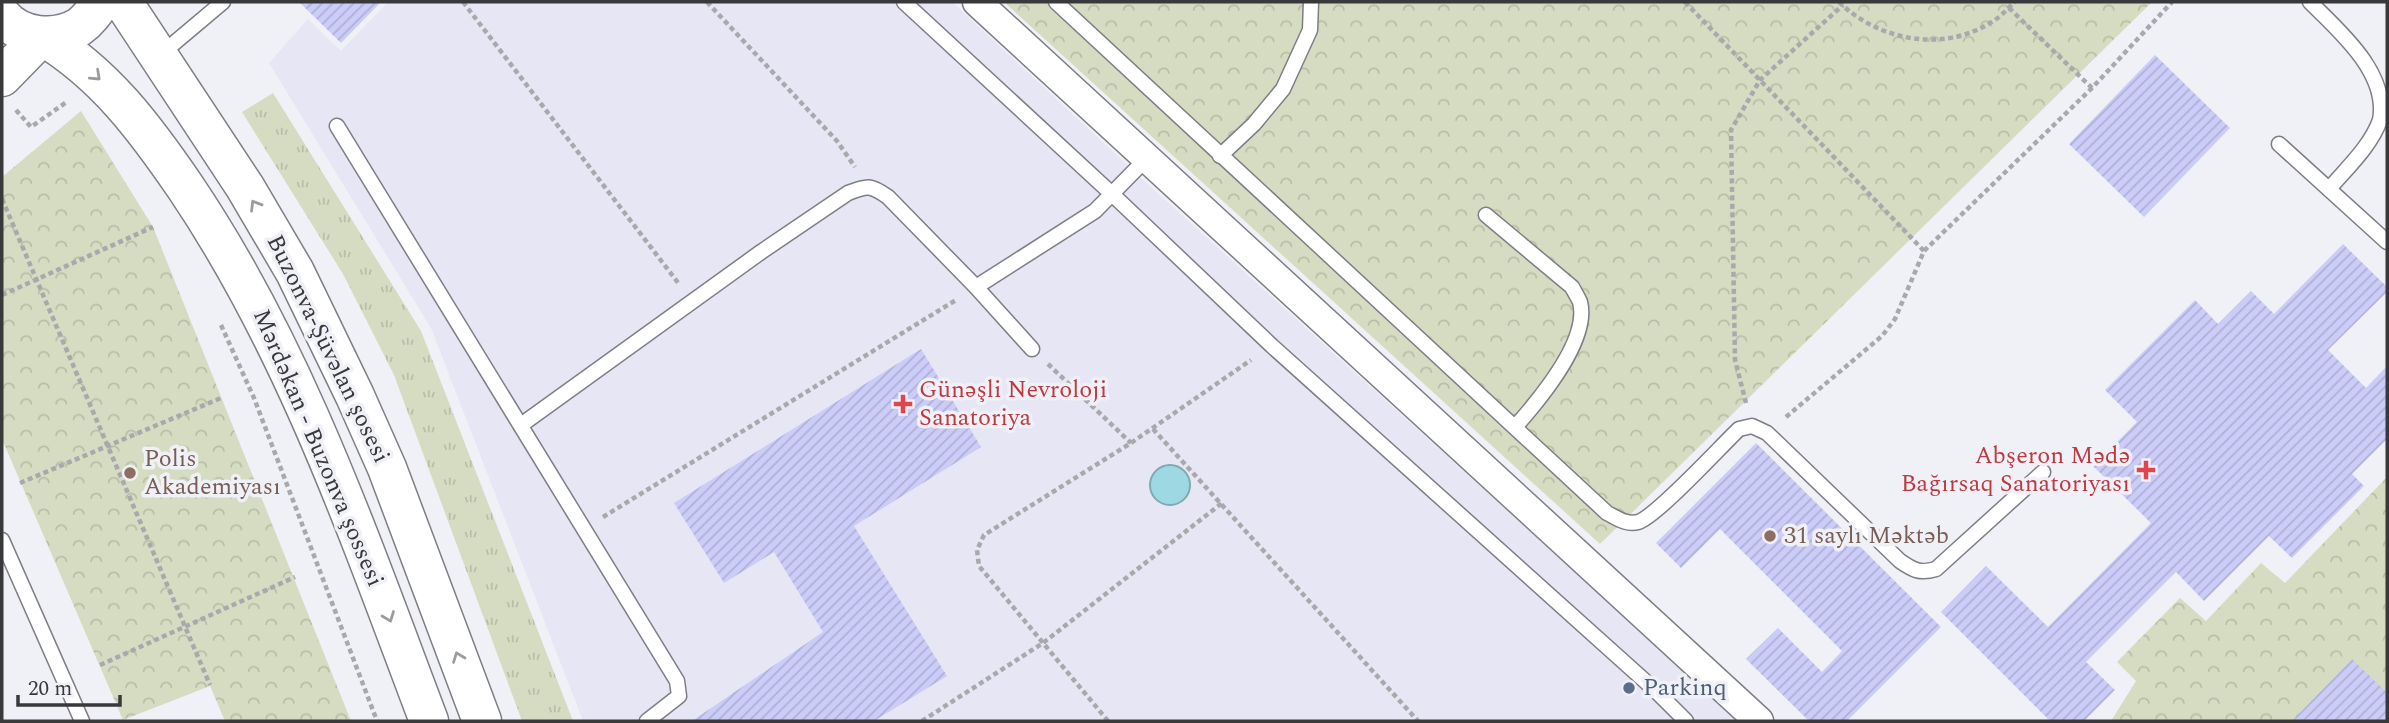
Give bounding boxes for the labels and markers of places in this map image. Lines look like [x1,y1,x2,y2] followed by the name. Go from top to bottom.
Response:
[919,372,1107,436] place label: Günəşli Nevroloji Sanatoriya
[893,394,913,414] marker: Günəşli Nevroloji Sanatoriya
[1901,438,2130,502] place label: Abşeron Mədə Bağırsaq Sanatoriyası
[144,441,281,505] place label: Polis Akademiyası
[2136,460,2156,480] marker: Abşeron Mədə Bağırsaq Sanatoriyası
[122,465,138,481] marker: Polis Akademiyası
[1784,518,1949,554] place label: 31 saylı Məktəb
[1762,528,1778,544] marker: 31 saylı Məktəb
[1643,670,1727,706] place label: Parkinq
[1621,680,1637,696] marker: Parkinq

